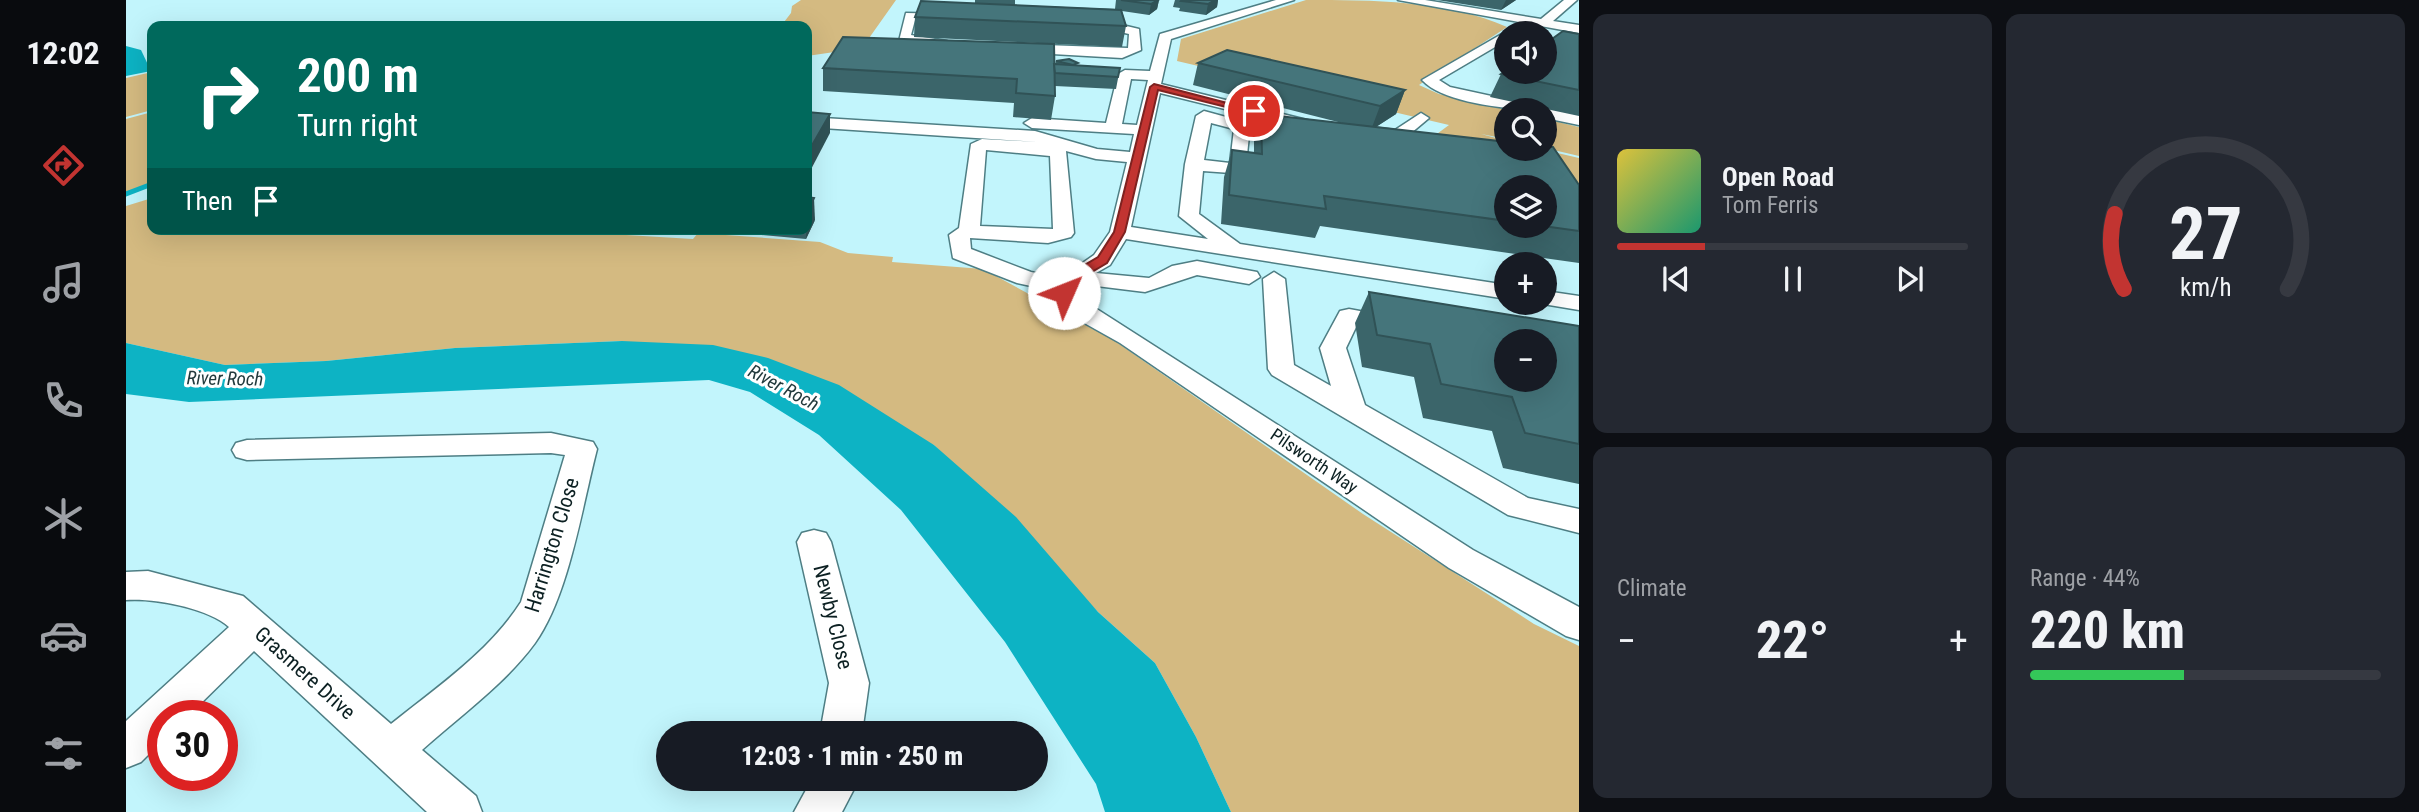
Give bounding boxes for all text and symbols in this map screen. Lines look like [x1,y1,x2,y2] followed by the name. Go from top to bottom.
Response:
[1494,21,1557,392] map controls
[1494,21,1557,84] button: sound
[26,34,100,72] text: 12:02
[297,47,419,104] text: 200 m
[182,49,273,140] icon: right
[1224,81,1284,141] pin
[1235,92,1273,130] icon: arrive
[1494,98,1557,161] button: search
[297,106,418,144] text: Turn right
[39,141,88,190] icon: directions
[1722,162,1834,192] text: Open Road
[1494,175,1557,238] button: layers
[247,182,285,220] icon: arrive
[182,186,233,216] text: Then
[1722,192,1818,219] text: Tom Ferris
[2169,192,2242,278] text: 27
[1494,252,1557,315] button: +
[1027,256,1101,330] position arrow
[39,258,88,307] icon: music
[1657,260,1695,298] icon: previous
[1774,260,1812,298] icon: pause
[1891,260,1929,298] icon: next
[2180,273,2231,302] text: km/h
[1494,329,1557,392] button: −
[744,359,823,416] water label: River Roch
[186,366,264,391] water label: River Roch
[39,376,88,425] icon: phone
[1267,424,1362,498] street label: Pilsworth Way
[520,475,584,615] street label: Harrington Close
[39,494,88,543] icon: climate
[808,562,858,672] street label: Newby Close
[2030,565,2140,592] text: Range · 44%
[1617,575,1687,602] text: Climate
[2030,600,2185,661] text: 220 km
[1756,610,1829,671] text: 22°
[39,611,88,660] icon: car
[1617,619,1636,663] text: −
[1949,619,1968,663] text: +
[250,622,360,724] street label: Grasmere Drive
[147,700,238,791] speed limit sign: 30
[39,729,88,778] icon: filters
[741,741,963,771] text: 12:03 · 1 min · 250 m

